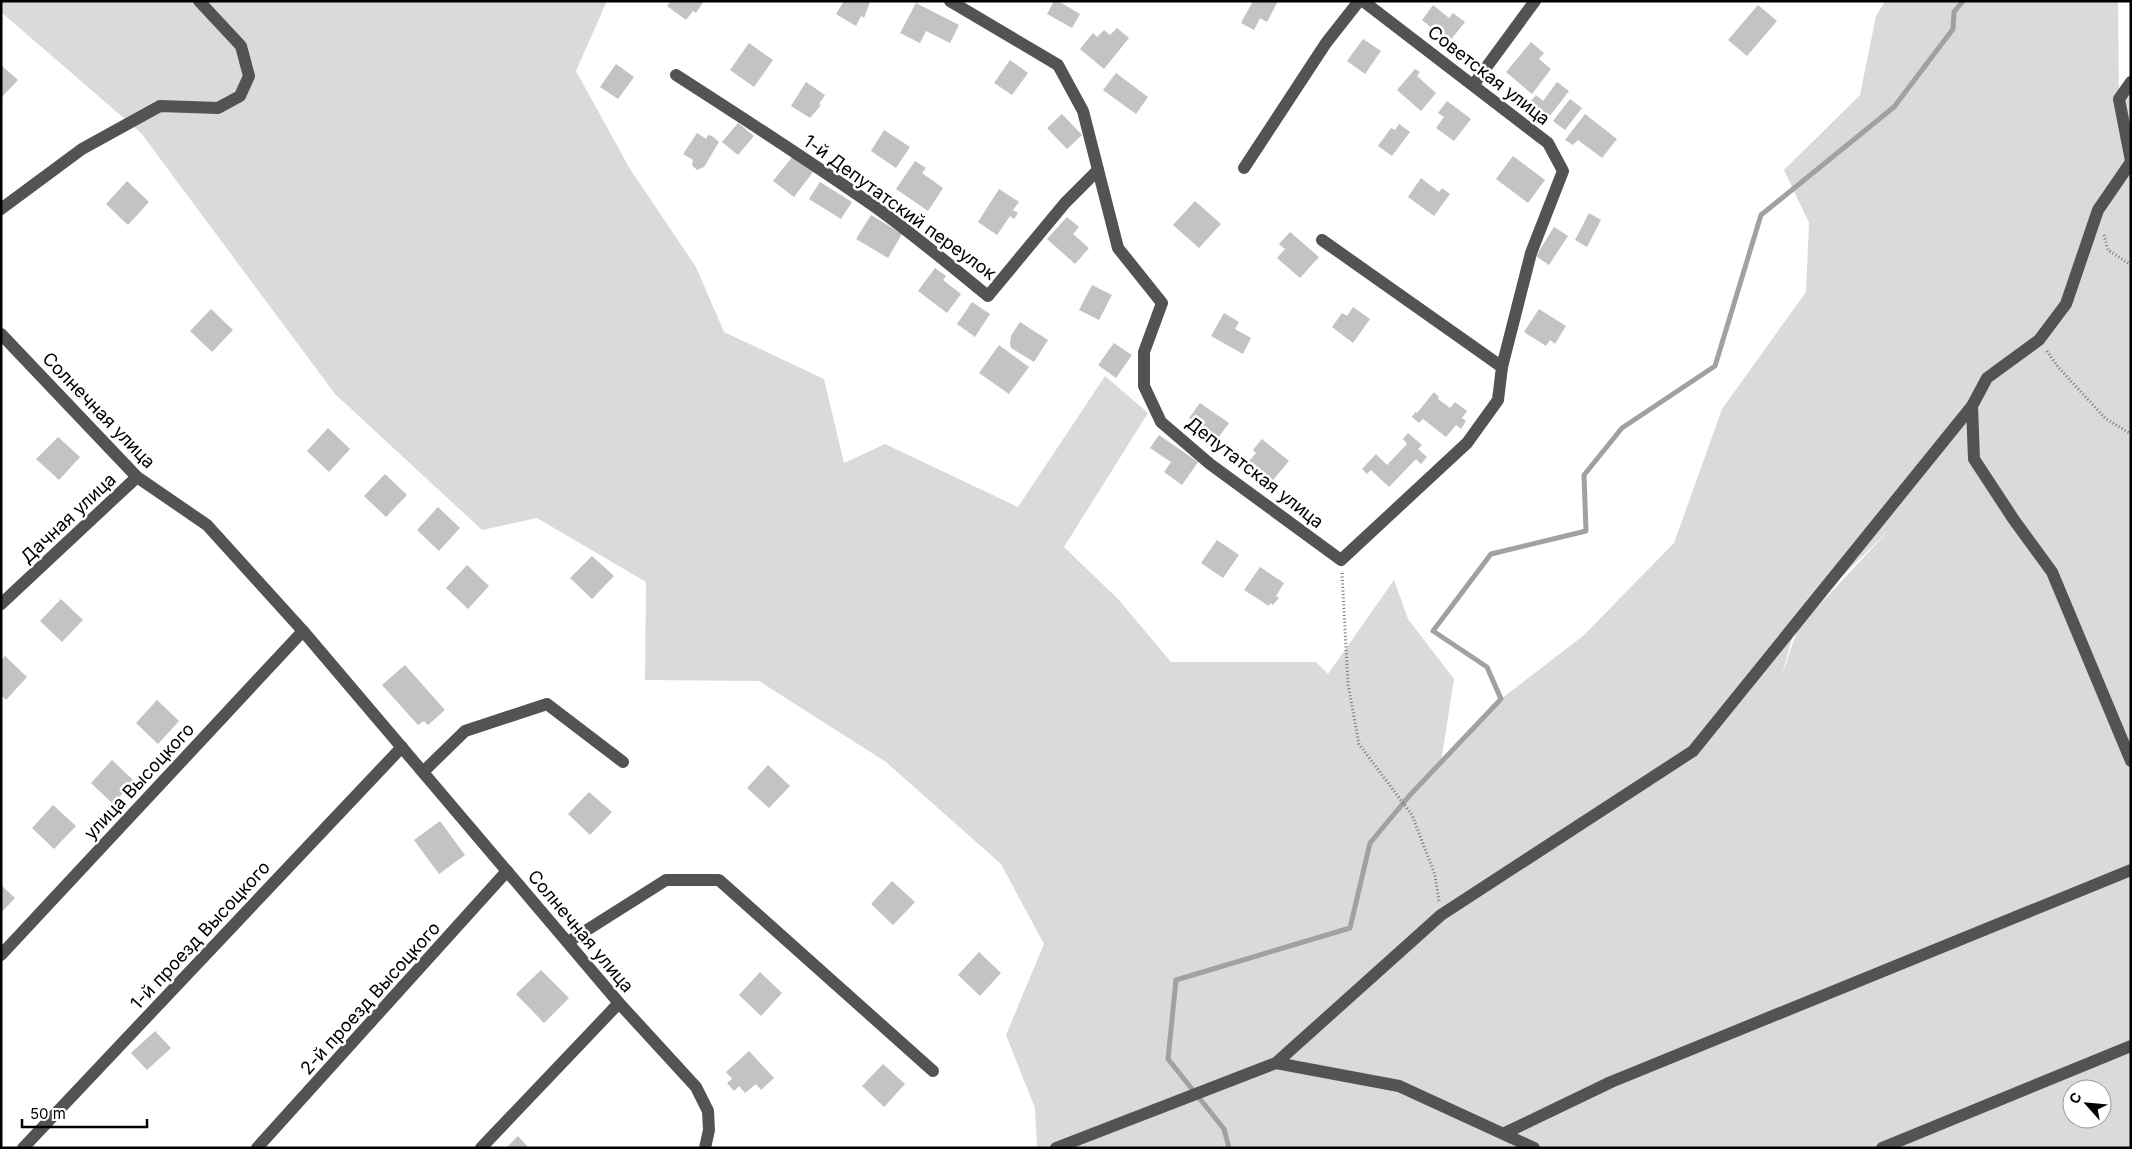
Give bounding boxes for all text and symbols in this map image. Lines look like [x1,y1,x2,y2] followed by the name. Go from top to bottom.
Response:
[1424,21,1554,129] street label: Советская улица
[800,130,1000,284] street label: 1-й Депутатский переулок
[38,348,160,472] street label: Солнечная улица
[1182,412,1328,532] street label: Депутатская улица
[16,469,120,567] street label: Дачная улица
[80,718,198,844] street label: улица Высоцкого
[126,857,274,1013] street label: 1-й проезд Высоцкого
[524,866,638,996] street label: Солнечная улица
[296,917,444,1079] street label: 2-й проезд Высоцкого
[2062,1079,2112,1129] north arrow
[2065,1089,2085,1106] text: С
[22,1096,148,1128] scale bar
[30,1104,66,1123] text: 50 m

